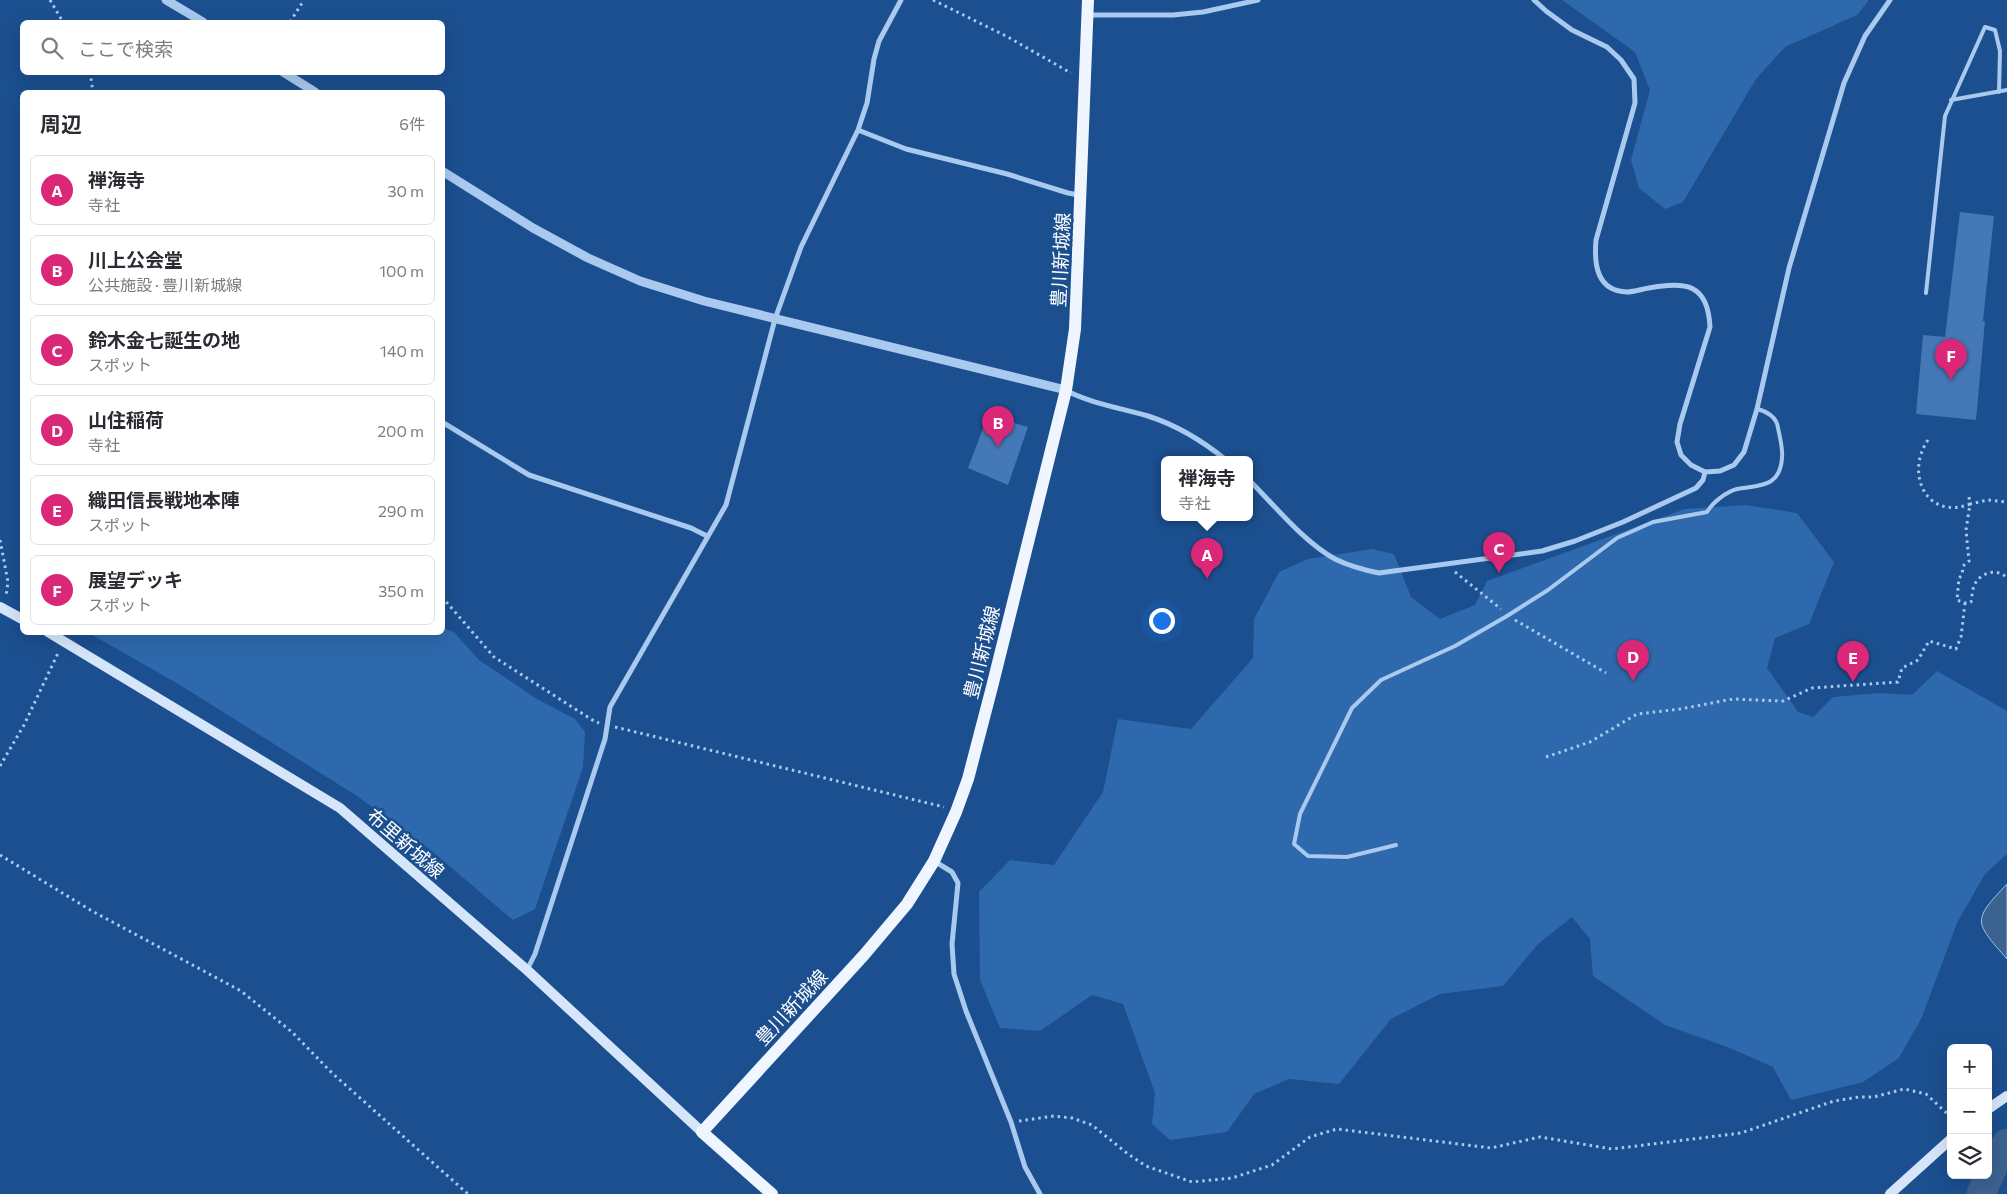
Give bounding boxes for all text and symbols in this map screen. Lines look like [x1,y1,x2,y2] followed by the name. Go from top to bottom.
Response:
[20,20,445,75] search box
[38,34,66,62] icon: search
[78,37,173,60] text: ここで検索
[40,111,82,136] text: 周辺
[399,114,425,133] text: 6件
[88,168,145,191] text: 禅海寺
[51,181,63,200] text: A
[387,181,424,200] text: 30 m
[88,195,120,214] text: 寺社
[1046,212,1074,308] street label: 豊川新城線
[88,248,183,271] text: 川上公会堂
[52,261,62,280] text: B
[379,261,424,280] text: 100 m
[88,275,242,294] text: 公共施設 · 豊川新城線
[88,328,240,351] text: 鈴木金七誕生の地
[1935,339,1967,380] pin: F
[52,341,62,360] text: C
[380,341,424,360] text: 140 m
[88,355,152,374] text: スポット
[982,406,1014,447] pin: B
[88,408,164,431] text: 山住稲荷
[51,421,63,440] text: D
[377,421,424,440] text: 200 m
[88,435,120,454] text: 寺社
[1161,456,1253,521] popup
[1178,466,1236,489] text: 禅海寺
[88,488,240,511] text: 織田信長戦地本陣
[1178,493,1211,512] text: 寺社
[52,501,62,520] text: E
[378,501,424,520] text: 290 m
[88,515,152,534] text: スポット
[1483,532,1515,573] pin: C
[1191,538,1223,579] pin: A
[88,568,183,591] text: 展望デッキ
[52,581,62,600] text: F
[378,581,424,600] text: 350 m
[88,595,152,614] text: スポット
[958,603,1004,701] street label: 豊川新城線
[1149,608,1175,634] your location
[1617,640,1649,681] pin: D
[1837,641,1869,682] pin: E
[363,803,449,883] street label: 布里新城線
[750,964,832,1050] street label: 豊川新城線
[1947,1044,1992,1179] map controls
[1947,1044,1992,1089] button: +
[1947,1089,1992,1134] button: −
[1947,1134,1992,1179] button: layers

